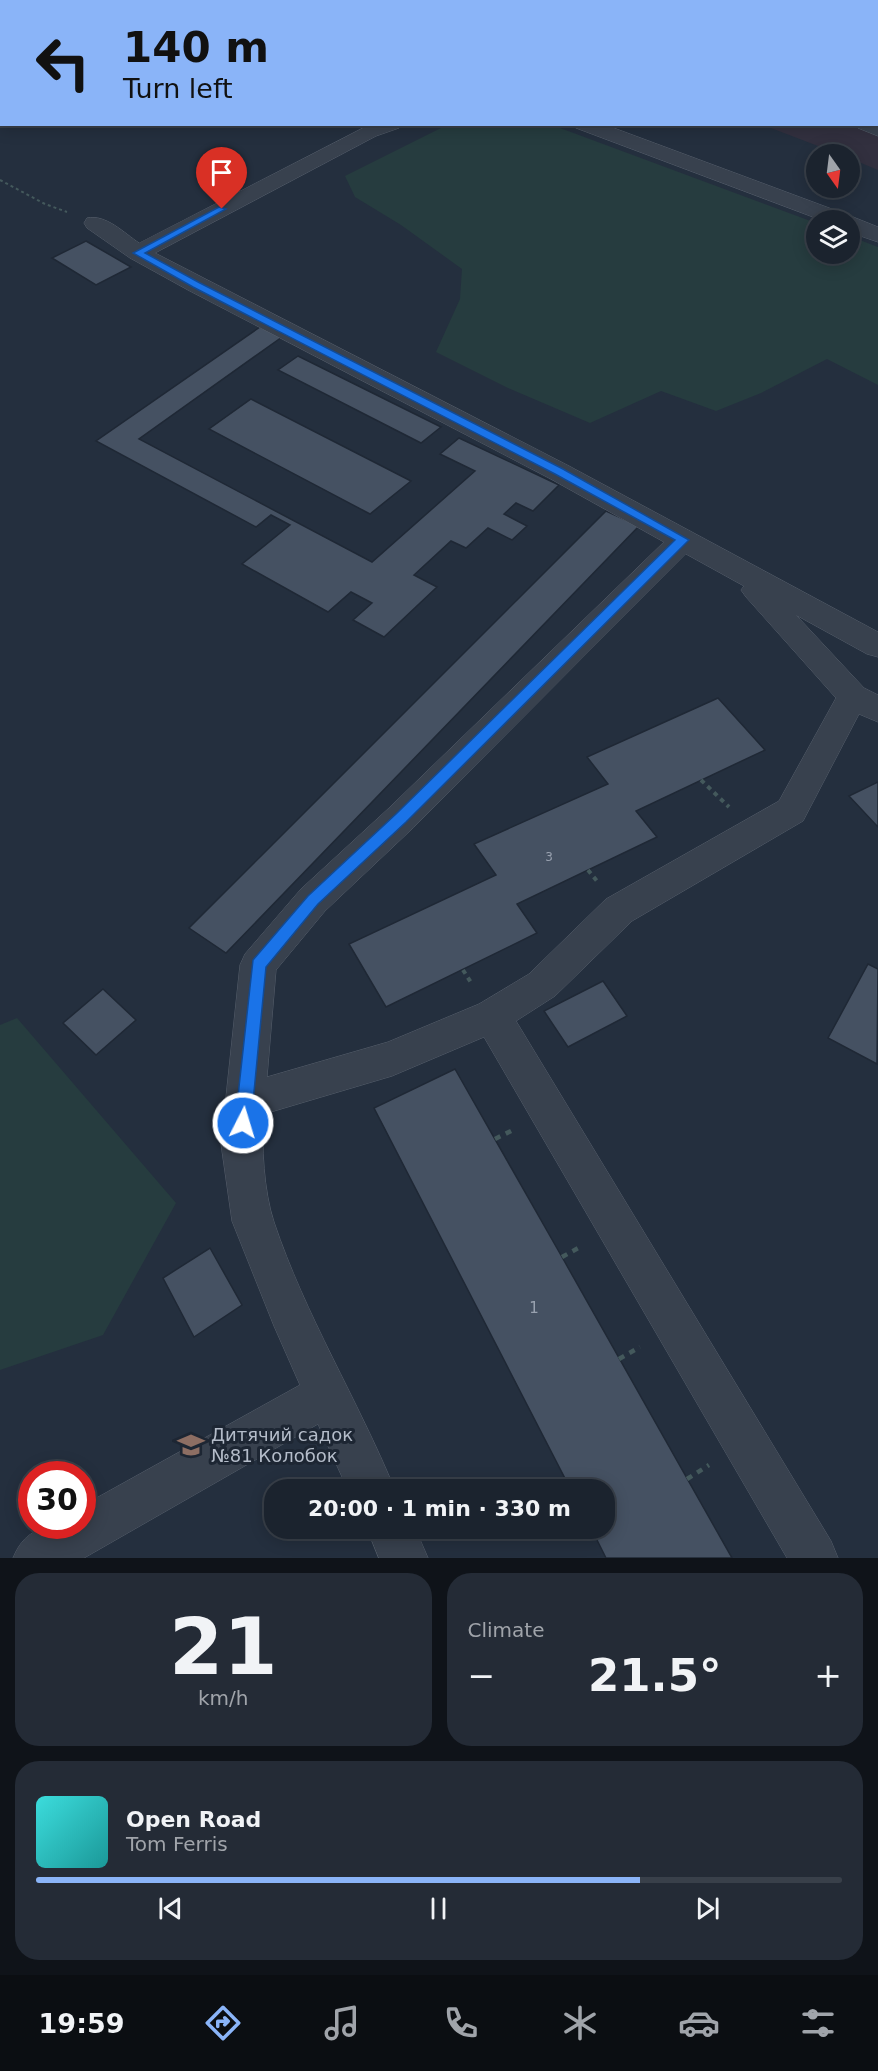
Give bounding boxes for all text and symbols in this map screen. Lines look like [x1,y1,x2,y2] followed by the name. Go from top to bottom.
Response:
[123,23,269,72] text: 140 m
[24,24,102,102] icon: left
[123,73,233,104] text: Turn left
[806,144,860,198] north arrow
[806,144,860,264] map controls
[196,147,247,209] pin
[205,156,238,189] icon: arrive
[806,210,860,264] button: layers
[545,850,553,864] house number: 3
[211,1091,275,1155] position arrow
[529,1299,539,1317] house number: 1
[211,1424,353,1466] place label: Дитячий садок №81 Колобок
[176,1430,206,1460] school or university icon: Дитячий садок №81 Колобок
[18,1461,96,1539] speed limit sign: 30
[308,1496,571,1521] text: 20:00 · 1 min · 330 m
[169,1602,278,1692] text: 21
[468,1618,544,1642] text: Climate
[588,1649,722,1702] text: 21.5°
[468,1656,495,1695] text: −
[814,1656,842,1695] text: +
[198,1686,248,1710] text: km/h
[126,1807,261,1832] text: Open Road
[126,1832,228,1856] text: Tom Ferris
[154,1892,187,1925] icon: previous
[422,1892,455,1925] icon: pause
[691,1892,724,1925] icon: next
[202,2002,244,2044] icon: directions
[321,2002,363,2044] icon: music
[440,2002,482,2044] icon: phone
[559,2002,601,2044] icon: climate
[678,2002,720,2044] icon: car
[797,2002,839,2044] icon: filters
[39,2008,125,2039] text: 19:59

